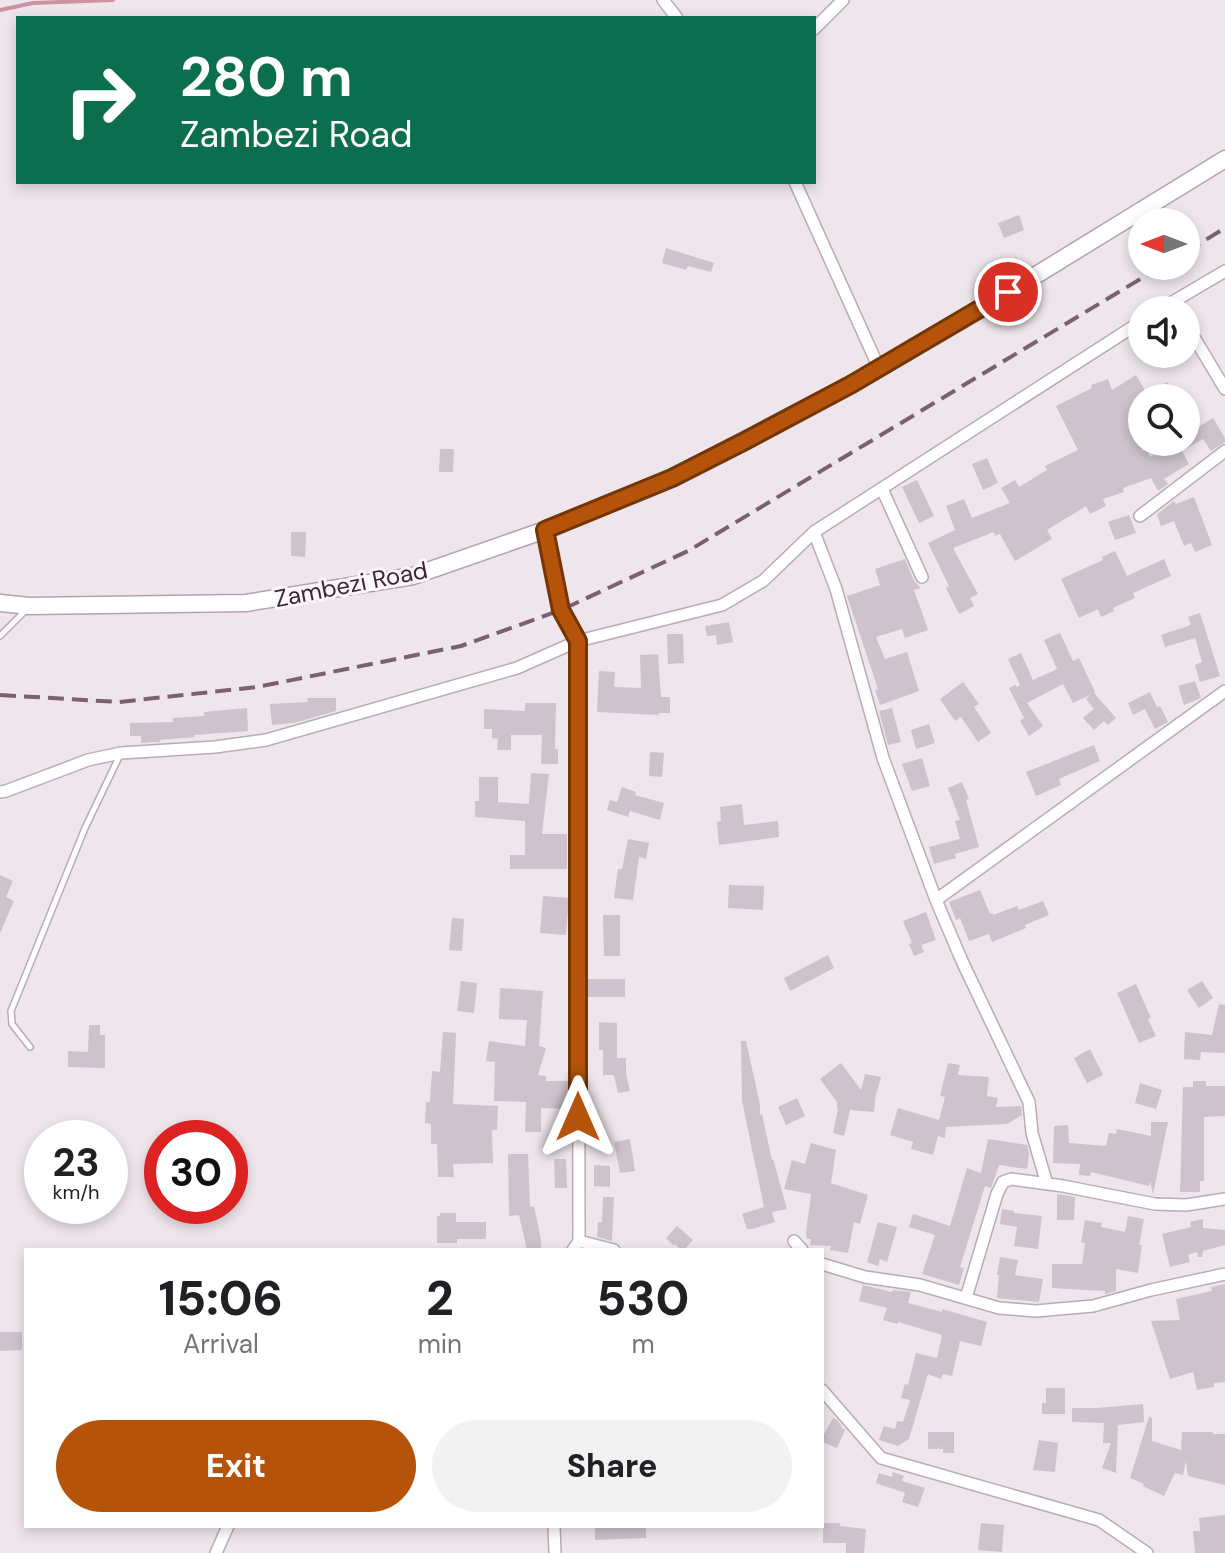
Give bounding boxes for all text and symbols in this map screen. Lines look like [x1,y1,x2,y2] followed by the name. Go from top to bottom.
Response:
[180,40,353,113] text: 280 m
[48,48,152,152] icon: right
[180,111,413,158] text: Zambezi Road
[1128,208,1200,280] north arrow
[1128,208,1200,456] map controls
[974,258,1042,326] pin
[986,270,1030,314] icon: arrive
[1128,296,1200,368] button: sound
[1128,384,1200,456] button: search
[272,554,430,614] street label: Zambezi Road
[536,1075,620,1159] position arrow
[144,1120,248,1224] speed limit sign: 30
[52,1136,100,1188] text: 23
[52,1179,100,1205] text: km/h
[159,1267,283,1330] text: 15:06
[426,1267,454,1330] text: 2
[597,1267,689,1330] text: 530
[183,1327,259,1361] text: Arrival
[418,1327,462,1361] text: min
[631,1327,655,1361] text: m
[56,1420,416,1512] button: Exit
[432,1420,792,1512] button: Share

